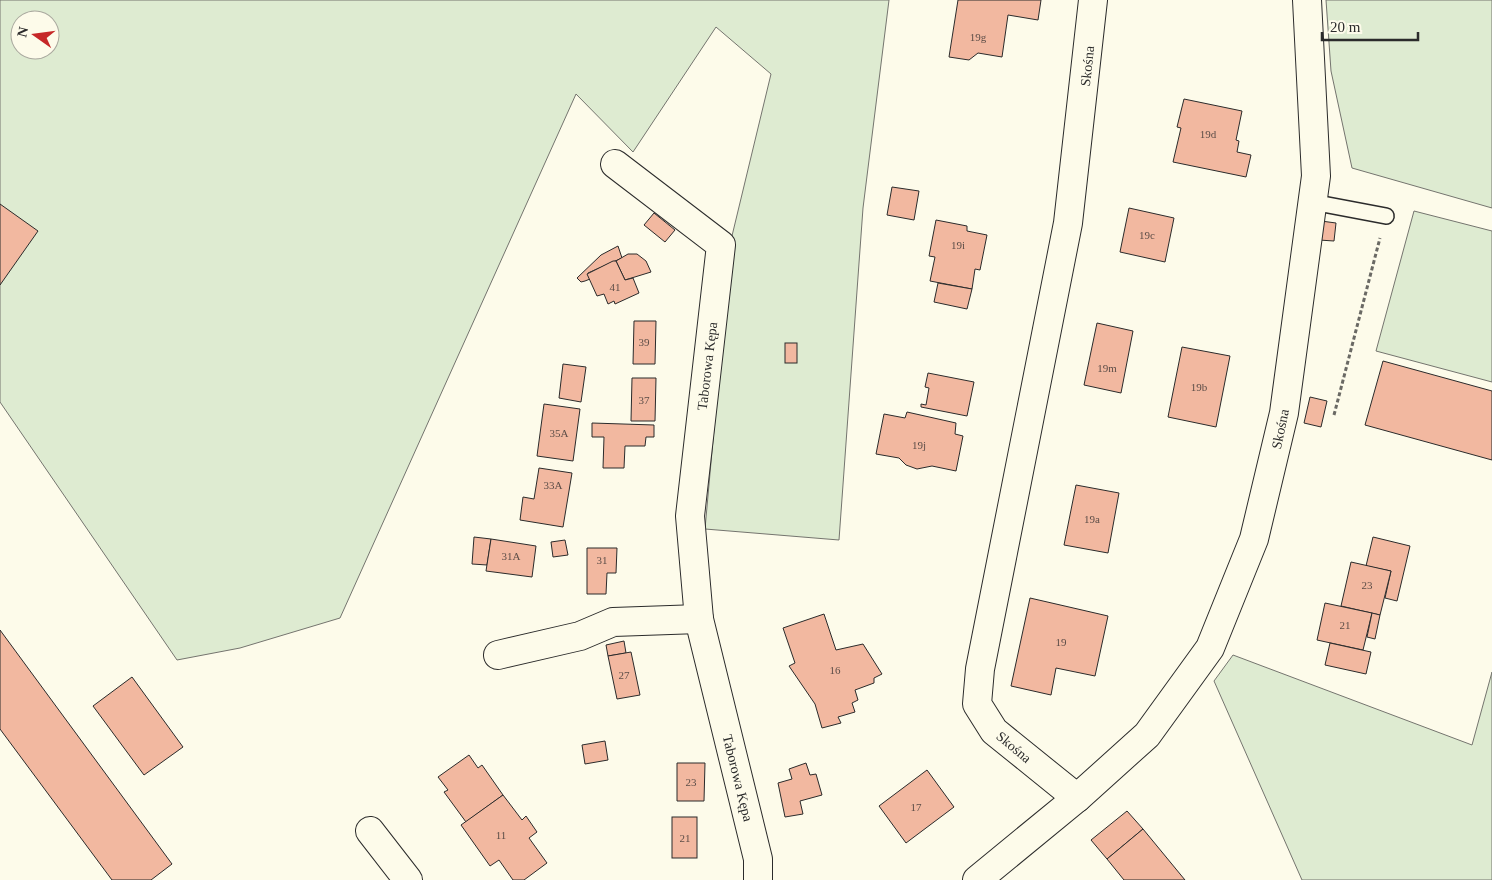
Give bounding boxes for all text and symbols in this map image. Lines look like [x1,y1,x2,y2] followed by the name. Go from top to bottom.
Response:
[10,10,60,60] north arrow
[1322,10,1418,42] scale bar
[1330,19,1361,35] text: 20 m
[14,25,31,39] text: N
[970,31,987,43] house number: 19g
[1078,44,1097,87] street label: Skośna
[1200,128,1217,140] house number: 19d
[1139,229,1155,241] house number: 19c
[951,239,965,251] house number: 19i
[610,281,621,293] house number: 41
[695,320,720,411] street label: Taborowa Kępa
[639,336,650,348] house number: 39
[1097,362,1117,374] house number: 19m
[1191,381,1208,393] house number: 19b
[639,394,650,406] house number: 37
[1269,407,1292,450] street label: Skośna
[550,427,569,439] house number: 35A
[912,439,926,451] house number: 19j
[544,479,563,491] house number: 33A
[1084,513,1100,525] house number: 19a
[502,550,521,562] house number: 31A
[597,554,608,566] house number: 31
[1362,579,1373,591] house number: 23
[1340,619,1351,631] house number: 21
[1056,636,1067,648] house number: 19
[830,664,841,676] house number: 16
[619,669,630,681] house number: 27
[993,729,1035,767] street label: Skośna
[719,733,756,824] street label: Taborowa Kępa
[686,776,697,788] house number: 23
[911,801,922,813] house number: 17
[496,829,506,841] house number: 11
[680,832,691,844] house number: 21

